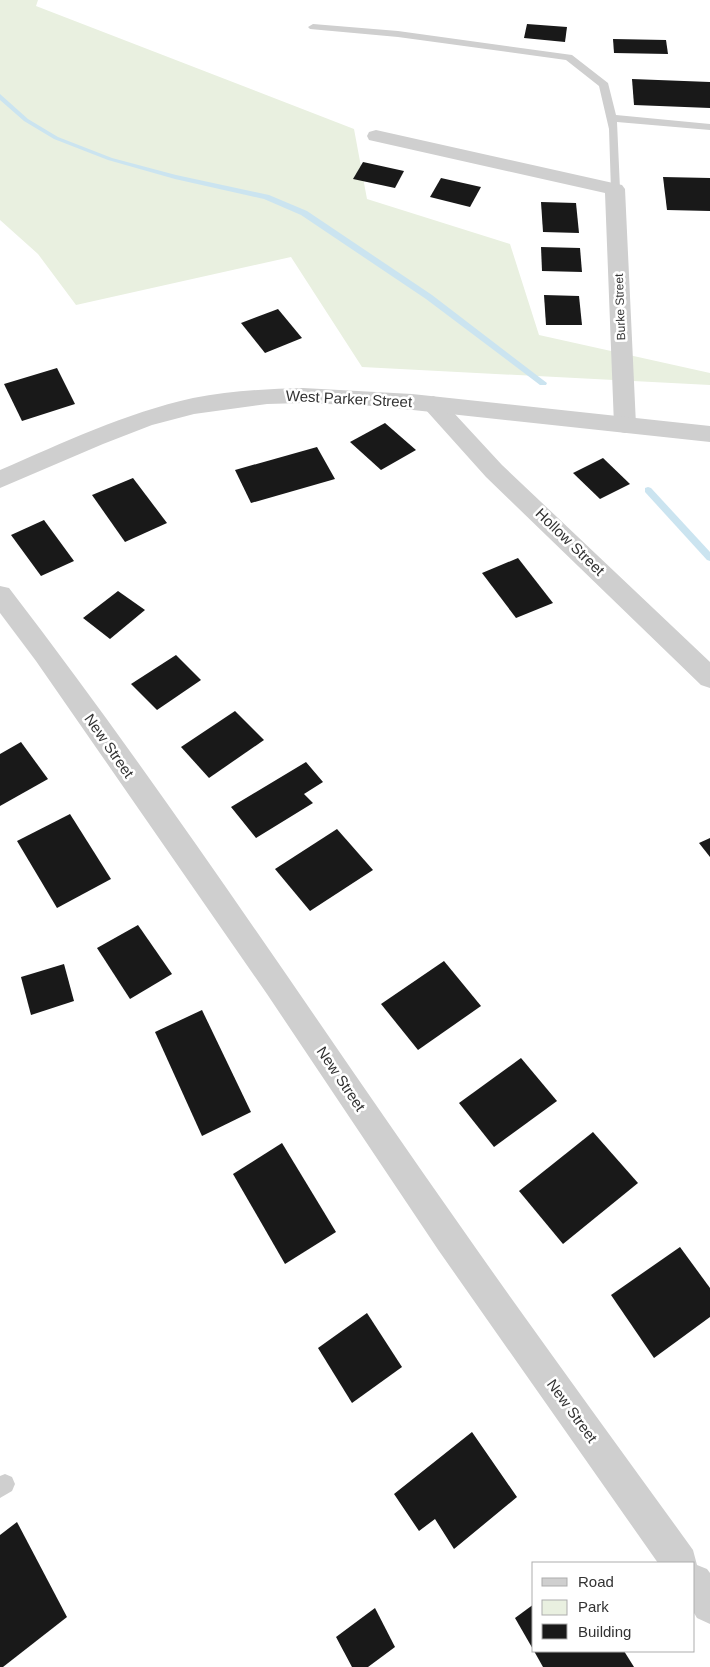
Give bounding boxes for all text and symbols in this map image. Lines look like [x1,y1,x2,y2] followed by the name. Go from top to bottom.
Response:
[612,273,628,341] street label: Burke Street
[285,387,413,410] street label: West Parker Street
[532,505,609,579] street label: Hollow Street
[81,710,138,782] street label: New Street
[314,1043,370,1115] street label: New Street
[544,1376,602,1446] street label: New Street
[532,1562,695,1652] legend
[578,1573,614,1590] text: Road
[578,1598,609,1615] text: Park
[578,1623,631,1640] text: Building

